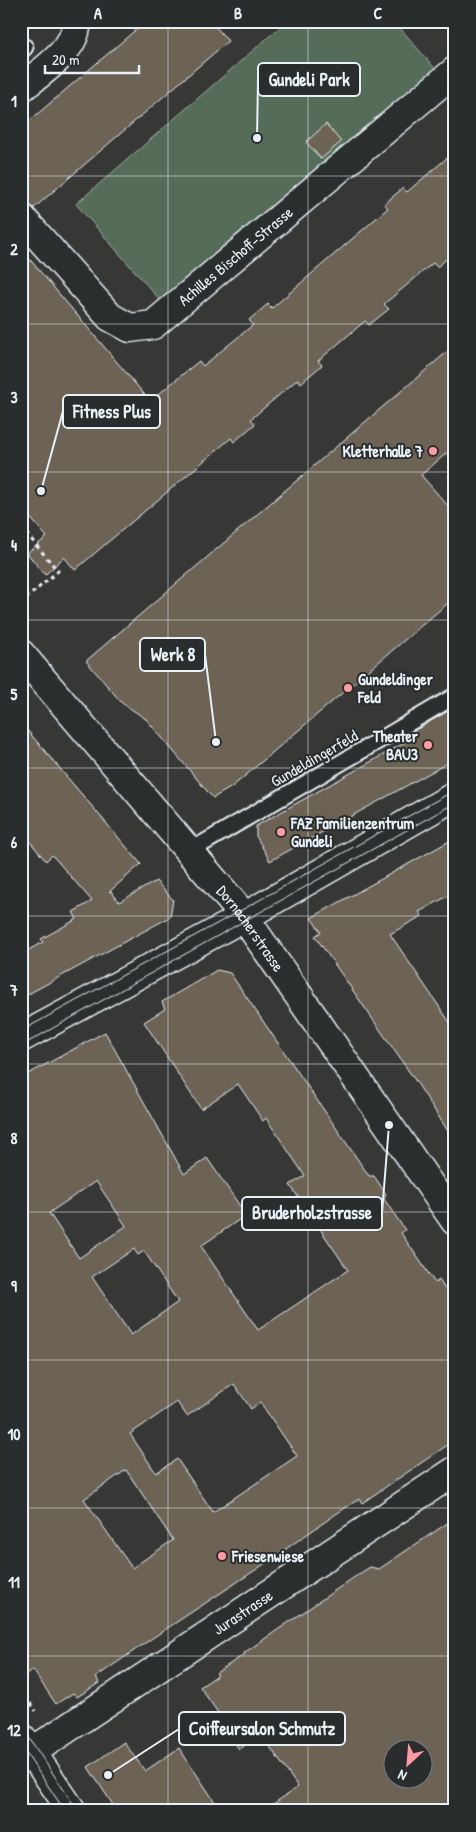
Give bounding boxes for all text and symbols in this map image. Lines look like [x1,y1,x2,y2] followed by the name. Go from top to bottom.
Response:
[94,2,102,24] text: A
[234,2,242,24] text: B
[374,2,383,24] text: C
[45,42,139,74] scale bar
[52,49,79,70] text: 20 m
[258,63,360,96] callout: Gundeli Park
[268,67,350,92] text: Gundeli Park
[11,90,17,112] text: 1
[173,201,298,310] street label: Achilles Bischoff-Strasse
[10,238,18,260] text: 2
[10,386,18,408] text: 3
[63,395,160,428] callout: Fitness Plus
[72,399,151,424] text: Fitness Plus
[343,440,423,462] place label: Kletterhalle 7
[427,445,439,457] marker: Kletterhalle 7
[11,534,17,556] text: 4
[140,638,205,671] callout: Werk 8
[151,642,195,667] text: Werk 8
[357,668,434,708] place label: Gundeldinger Feld
[342,682,354,694] marker: Gundeldinger Feld
[11,683,18,705] text: 5
[266,724,362,792] street label: Gundeldingerfeld
[372,725,419,765] place label: Theater BAU3
[422,739,434,751] marker: Theater BAU3
[290,812,414,852] place label: FAZ Familienzentrum Gundeli
[275,826,287,838] marker: FAZ Familienzentrum Gundeli
[11,831,18,853] text: 6
[212,880,290,976] street label: Dornacherstrasse
[9,979,18,1001] text: 7
[11,1127,18,1149] text: 8
[242,1197,382,1230] callout: Bruderholzstrasse
[252,1200,373,1225] text: Bruderholzstrasse
[11,1275,17,1297] text: 9
[8,1423,20,1445] text: 10
[231,1545,304,1567] place label: Friesenwiese
[216,1550,228,1562] marker: Friesenwiese
[8,1571,20,1593] text: 11
[208,1584,277,1640] street label: Jurastrasse
[179,1712,345,1745] callout: Coiffeursalon Schmutz
[189,1716,335,1741] text: Coiffeursalon Schmutz
[7,1719,21,1741] text: 12
[384,1740,434,1790] north arrow
[394,1766,410,1786] text: N

